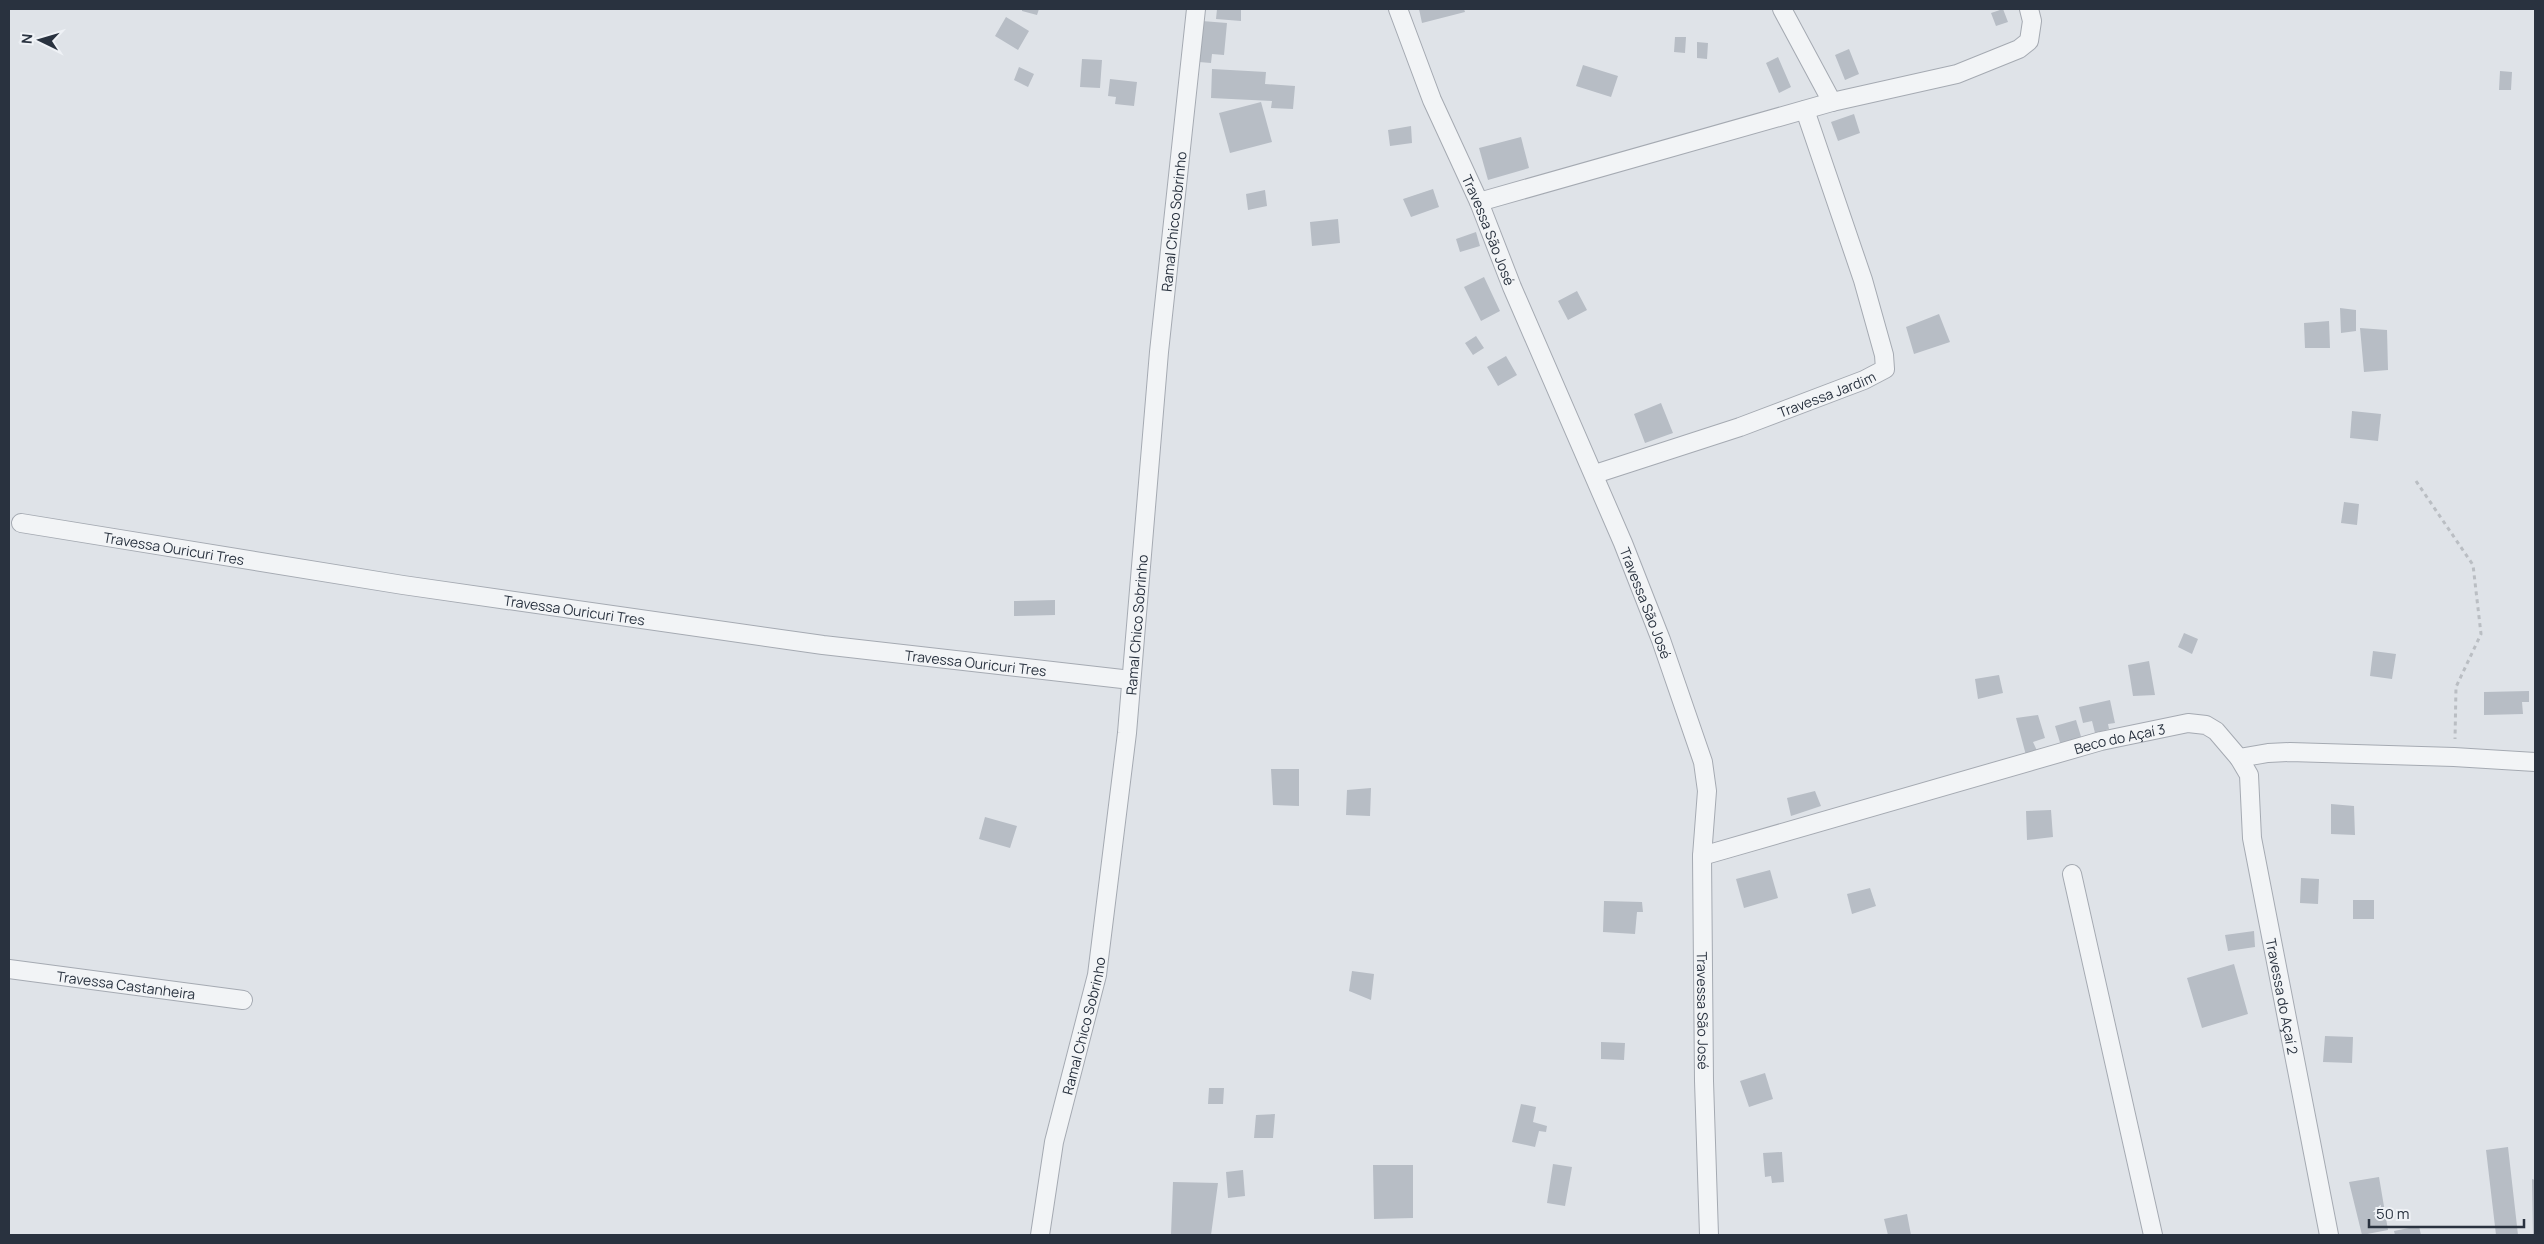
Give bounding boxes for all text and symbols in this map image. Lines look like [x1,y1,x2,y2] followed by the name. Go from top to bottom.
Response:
[15,15,65,65] north arrow
[17,33,36,45] text: N
[1156,150,1190,293] street label: Ramal Chico Sobrinho
[1458,171,1520,288] street label: Travessa São José
[1775,366,1879,421] street label: Travessa Jardim
[102,527,246,569] street label: Travessa Ouricuri Tres
[1616,544,1676,661] street label: Travessa São José
[1121,554,1151,696] street label: Ramal Chico Sobrinho
[502,590,646,629] street label: Travessa Ouricuri Tres
[904,645,1048,680] street label: Travessa Ouricuri Tres
[2072,718,2167,758] street label: Beco do Açaí 3
[2262,936,2303,1056] street label: Travessa do Açaí 2
[1693,952,1713,1070] street label: Travessa São José
[1057,956,1109,1097] street label: Ramal Chico Sobrinho
[56,966,196,1003] street label: Travessa Castanheira
[2369,1196,2524,1228] scale bar
[2376,1203,2410,1224] text: 50 m

